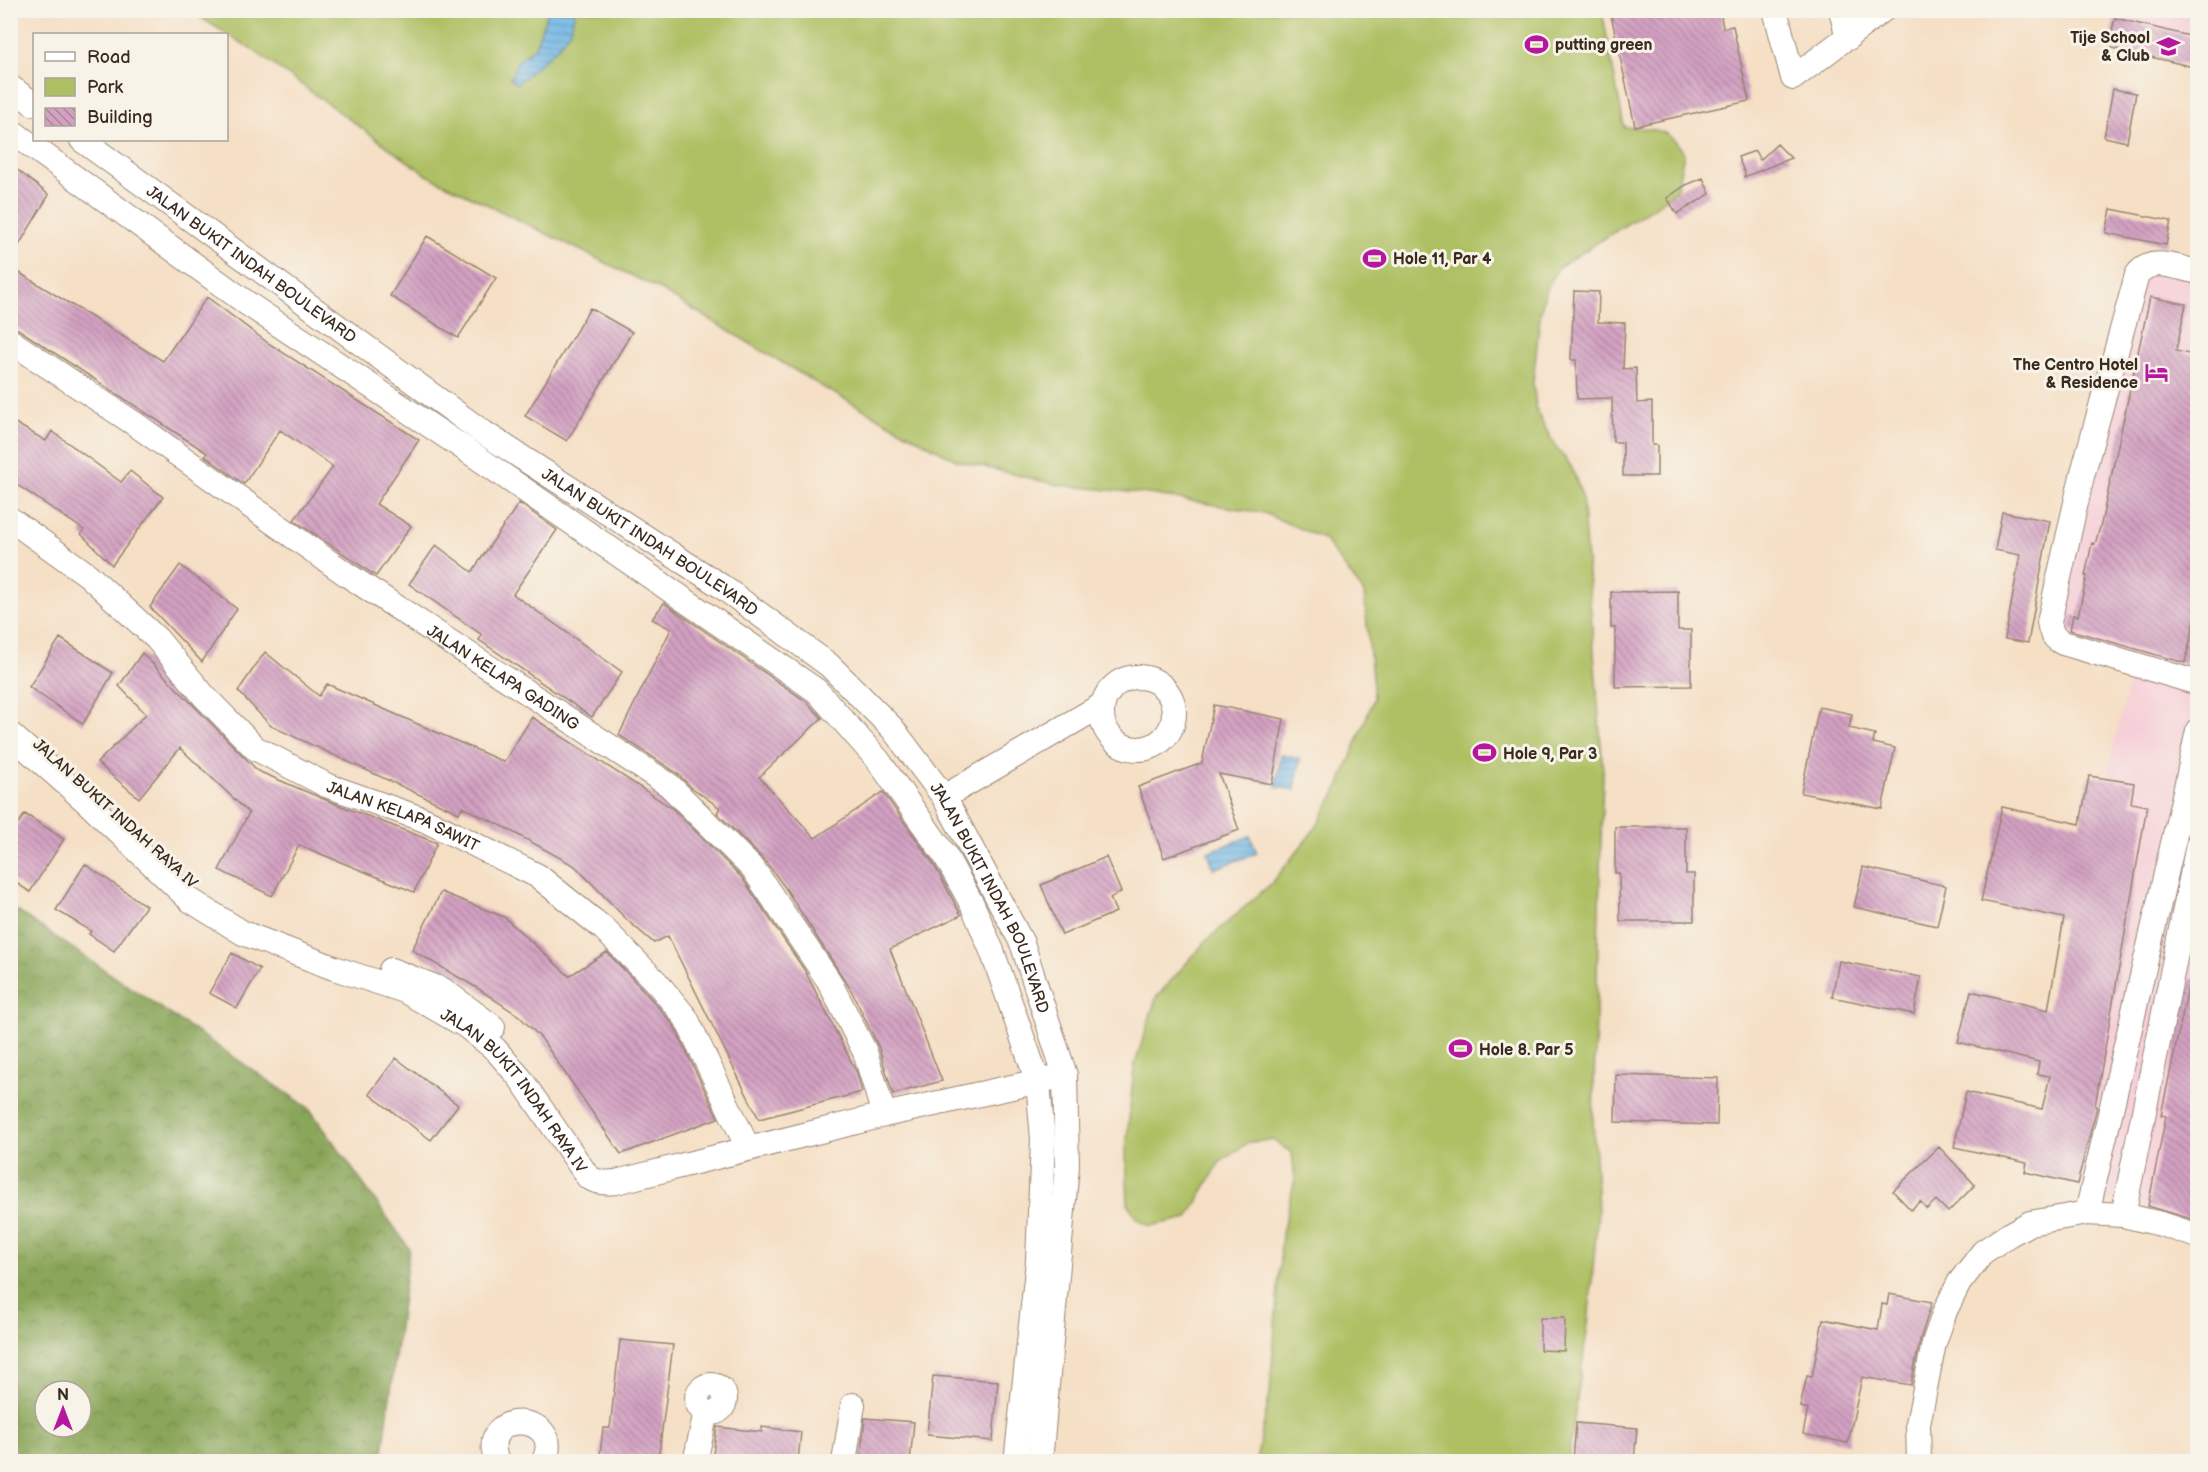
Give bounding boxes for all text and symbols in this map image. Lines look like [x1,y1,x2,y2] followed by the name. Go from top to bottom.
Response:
[2070,29,2151,66] place label: Tije School & Club
[1524,31,1550,57] sports icon: putting green
[33,33,228,141] legend
[2155,33,2181,59] school or university icon: Tije School & Club
[1555,36,1653,55] place label: putting green
[87,47,131,68] text: Road
[87,77,123,98] text: Park
[87,107,153,128] text: Building
[142,182,359,348] street label: JALAN BUKIT INDAH BOULEVARD
[1362,245,1388,271] sports icon: Hole 11, Par 4
[1393,250,1492,269] place label: Hole 11, Par 4
[2013,356,2138,393] place label: The Centro Hotel & Residence
[2143,360,2169,386] hotel icon: The Centro Hotel & Residence
[538,465,761,621] street label: JALAN BUKIT INDAH BOULEVARD
[423,621,582,735] street label: JALAN KELAPA GADING
[29,735,201,893] street label: JALAN BUKIT INDAH RAYA IV
[1472,740,1498,766] sports icon: Hole 9, Par 3
[1503,745,1597,764] place label: Hole 9, Par 3
[324,778,482,857] street label: JALAN KELAPA SAWIT
[925,779,1052,1016] street label: JALAN BUKIT INDAH BOULEVARD
[437,1005,590,1177] street label: JALAN BUKIT INDAH RAYA IV
[1448,1036,1474,1062] sports icon: Hole 8. Par 5
[1479,1041,1573,1060] place label: Hole 8. Par 5
[33,1379,93,1439] north arrow
[57,1386,69,1405] text: N

